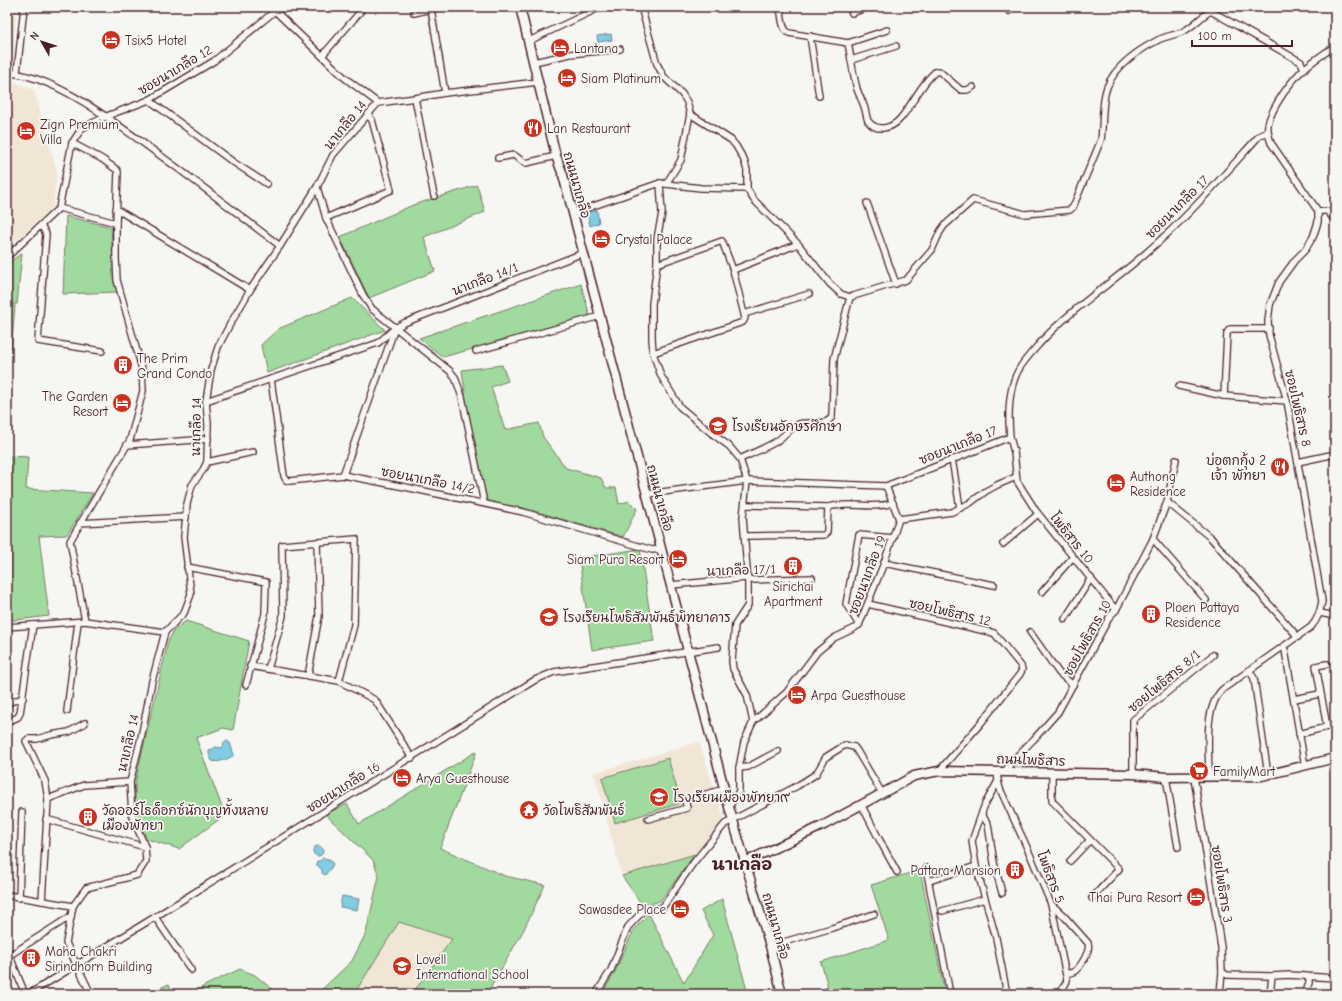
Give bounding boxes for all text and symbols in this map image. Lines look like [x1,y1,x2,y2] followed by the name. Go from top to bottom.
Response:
[22,22,62,62] north arrow
[1192,22,1292,48] scale bar
[27,29,42,43] text: N
[100,29,122,51] hotel icon: Tsix5 Hotel
[1198,29,1231,43] text: 100 m
[125,33,187,48] place label: Tsix5 Hotel
[549,37,571,59] hotel icon: Lantana
[135,41,215,98] street label: ซอยนาเกลือ 12
[574,41,618,56] place label: Lantana
[556,67,578,89] hotel icon: Siam Platinum
[581,71,661,86] place label: Siam Platinum
[320,97,369,153] street label: นาเกลือ 14
[40,117,119,147] place label: Zign Premium Villa
[522,117,544,139] restaurant icon: Lan Restaurant
[15,120,37,142] hotel icon: Zign Premium Villa
[547,121,632,136] place label: Lan Restaurant
[560,150,595,220] street label: ถนนนาเกลือ
[1142,172,1212,242] street label: ซอยนาเกลือ 17
[590,228,612,250] hotel icon: Crystal Palace
[615,232,693,247] place label: Crystal Palace
[449,259,520,298] street label: นาเกลือ 14/1
[137,351,212,381] place label: The Prim Grand Condo
[112,354,134,376] building icon: The Prim Grand Condo
[1282,368,1316,448] street label: ซอยโพธิสาร 8
[42,389,109,419] place label: The Garden Resort
[111,392,133,414] hotel icon: The Garden Resort
[187,397,204,457] street label: นาเกลือ 14
[707,415,729,437] school or university icon: โรงเรียนอักษรศึกษา
[732,417,842,434] place label: โรงเรียนอักษรศึกษา
[916,422,999,467] street label: ซอยนาเกลือ 17
[1206,452,1266,483] place label: บ่อตกกุ้ง 2 เจ้า พัทยา
[1269,456,1291,478] restaurant icon: บ่อตกกุ้ง 2 เจ้า พัทยา
[380,463,477,496] street label: ซอยนาเกลือ 14/2
[644,463,677,533] street label: ถนนนาเกลือ
[1130,469,1186,499] place label: Authong Residence
[1105,472,1127,494] hotel icon: Authong Residence
[1047,508,1098,566] street label: โพธิสาร 10
[844,533,889,617] street label: ซอยนาเกลือ 19
[667,548,689,570] hotel icon: Siam Pura Resort
[567,552,665,567] place label: Siam Pura Resort
[782,555,804,577] building icon: Sirichai Apartment
[706,560,776,579] street label: นาเกลือ 17/1
[764,579,823,609] place label: Sirichai Apartment
[908,593,993,629] street label: ซอยโพธิสาร 12
[1058,596,1114,679] street label: ซอยโพธิสาร 10
[1165,600,1240,630] place label: Ploen Pattaya Residence
[1140,603,1162,625] building icon: Ploen Pattaya Residence
[538,606,560,628] school or university icon: โรงเรียนโพธิสัมพันธ์พิทยาคาร
[563,608,731,625] place label: โรงเรียนโพธิสัมพันธ์พิทยาคาร
[1124,645,1203,715] street label: ซอยโพธิสาร 8/1
[786,684,808,706] hotel icon: Arpa Guesthouse
[811,688,906,703] place label: Arpa Guesthouse
[113,712,142,773] street label: นาเกลือ 14
[996,749,1066,769] street label: ถนนโพธิสาร
[303,758,382,816] street label: ซอยนาเกลือ 16
[1188,760,1210,782] supermarket icon: FamilyMart
[1213,764,1277,779] place label: FamilyMart
[391,767,413,789] hotel icon: Arya Guesthouse
[416,771,510,786] place label: Arya Guesthouse
[648,786,670,808] school or university icon: โรงเรียนเมืองพัทยา๙
[673,788,790,805] place label: โรงเรียนเมืองพัทยา๙
[102,798,269,833] place label: วัดออร์โธด็อกซ์นักบุญทั้งหลาย เมืองพัทยา
[518,799,540,821] temple icon: วัดโพธิสัมพันธ์
[543,801,625,818] place label: วัดโพธิสัมพันธ์
[77,806,99,828] building icon: วัดออร์โธด็อกซ์นักบุญทั้งหลาย เมืองพัทยา
[1208,844,1238,924] street label: ซอยโพธิสาร 3
[1034,848,1070,905] street label: โพธิสาร 5
[712,853,772,874] district label: นาเกลือ
[1004,859,1026,881] building icon: Pattara Mansion
[911,863,1001,878] place label: Pattara Mansion
[1185,886,1207,908] hotel icon: Thai Pura Resort
[1089,890,1183,905] place label: Thai Pura Resort
[759,891,794,961] street label: ถนนนาเกลือ
[669,898,691,920] hotel icon: Sawasdee Place
[579,902,666,917] place label: Sawasdee Place
[45,944,152,974] place label: Maha Chakri Sirindhorn Building
[20,947,42,969] building icon: Maha Chakri Sirindhorn Building
[416,952,529,982] place label: Lovell International School
[391,955,413,977] school or university icon: Lovell International School

